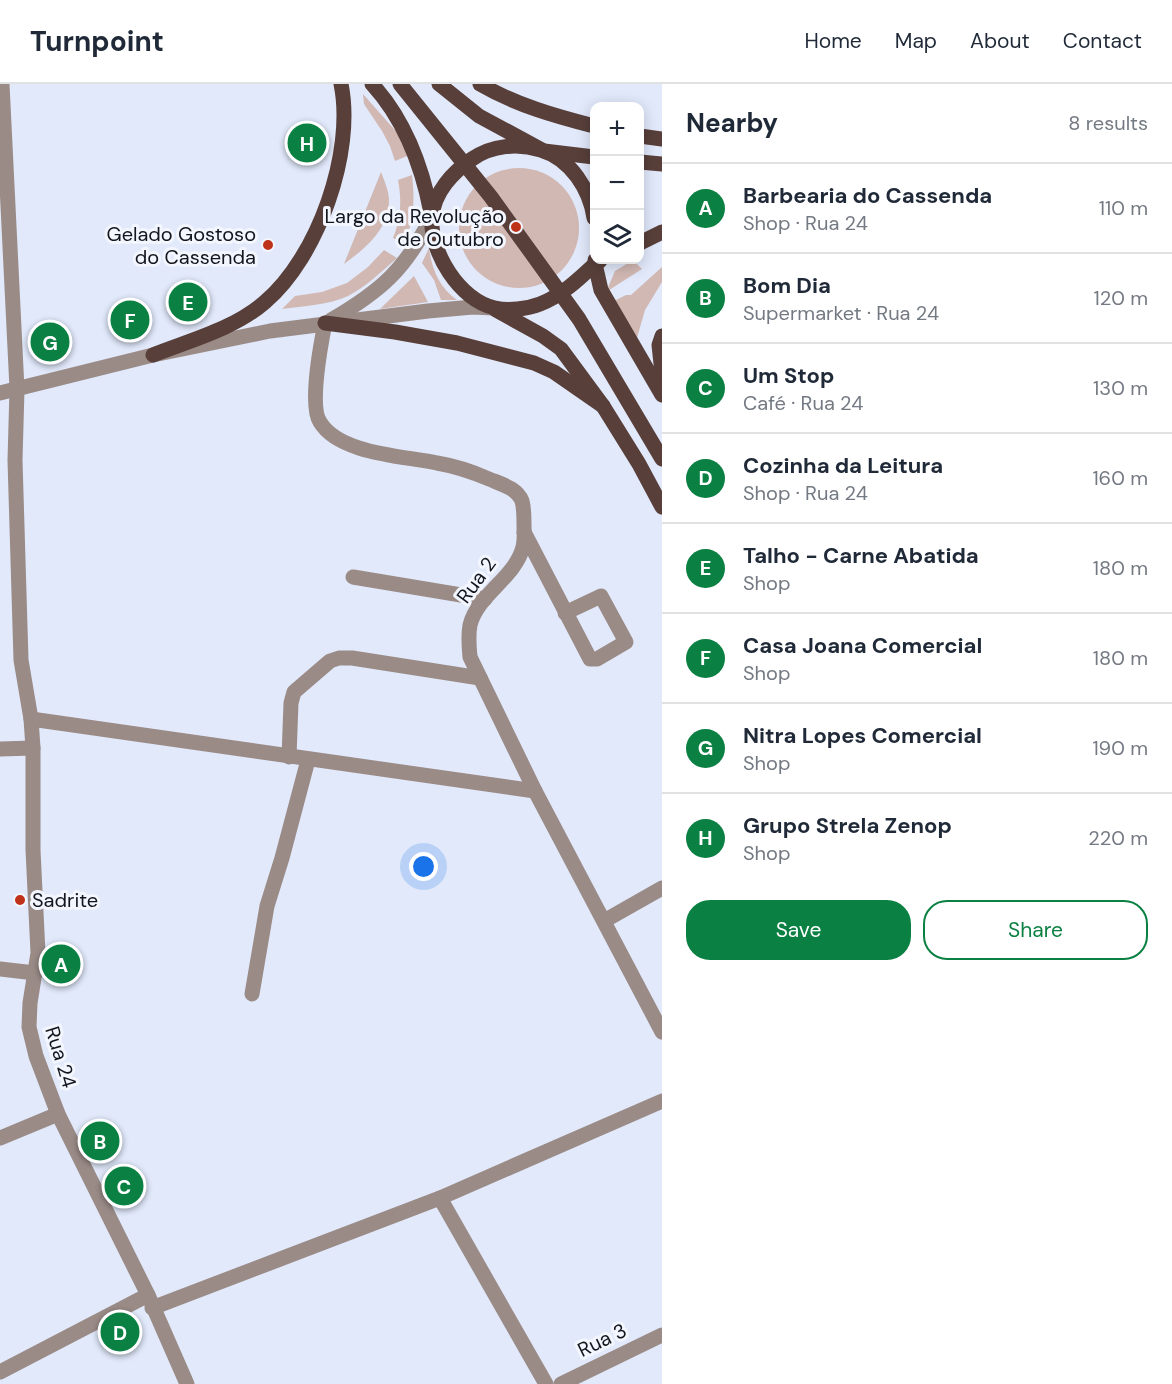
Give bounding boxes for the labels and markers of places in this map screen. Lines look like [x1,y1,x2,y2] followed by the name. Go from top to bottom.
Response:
[288,120,326,166] pin: H
[325,203,504,252] place label: Largo da Revolução de Outubro
[509,220,523,234] marker: Largo da Revolução de Outubro
[106,221,256,270] place label: Gelado Gostoso do Cassenda
[261,238,275,252] marker: Gelado Gostoso do Cassenda
[168,280,207,324] pin: E
[110,298,150,342] pin: F
[31,320,70,364] pin: G
[32,887,98,913] place label: Sadrite
[13,893,27,907] marker: Sadrite
[42,942,80,986] pin: A
[80,1118,120,1164] pin: B
[104,1164,144,1208] pin: C
[100,1310,140,1354] pin: D

